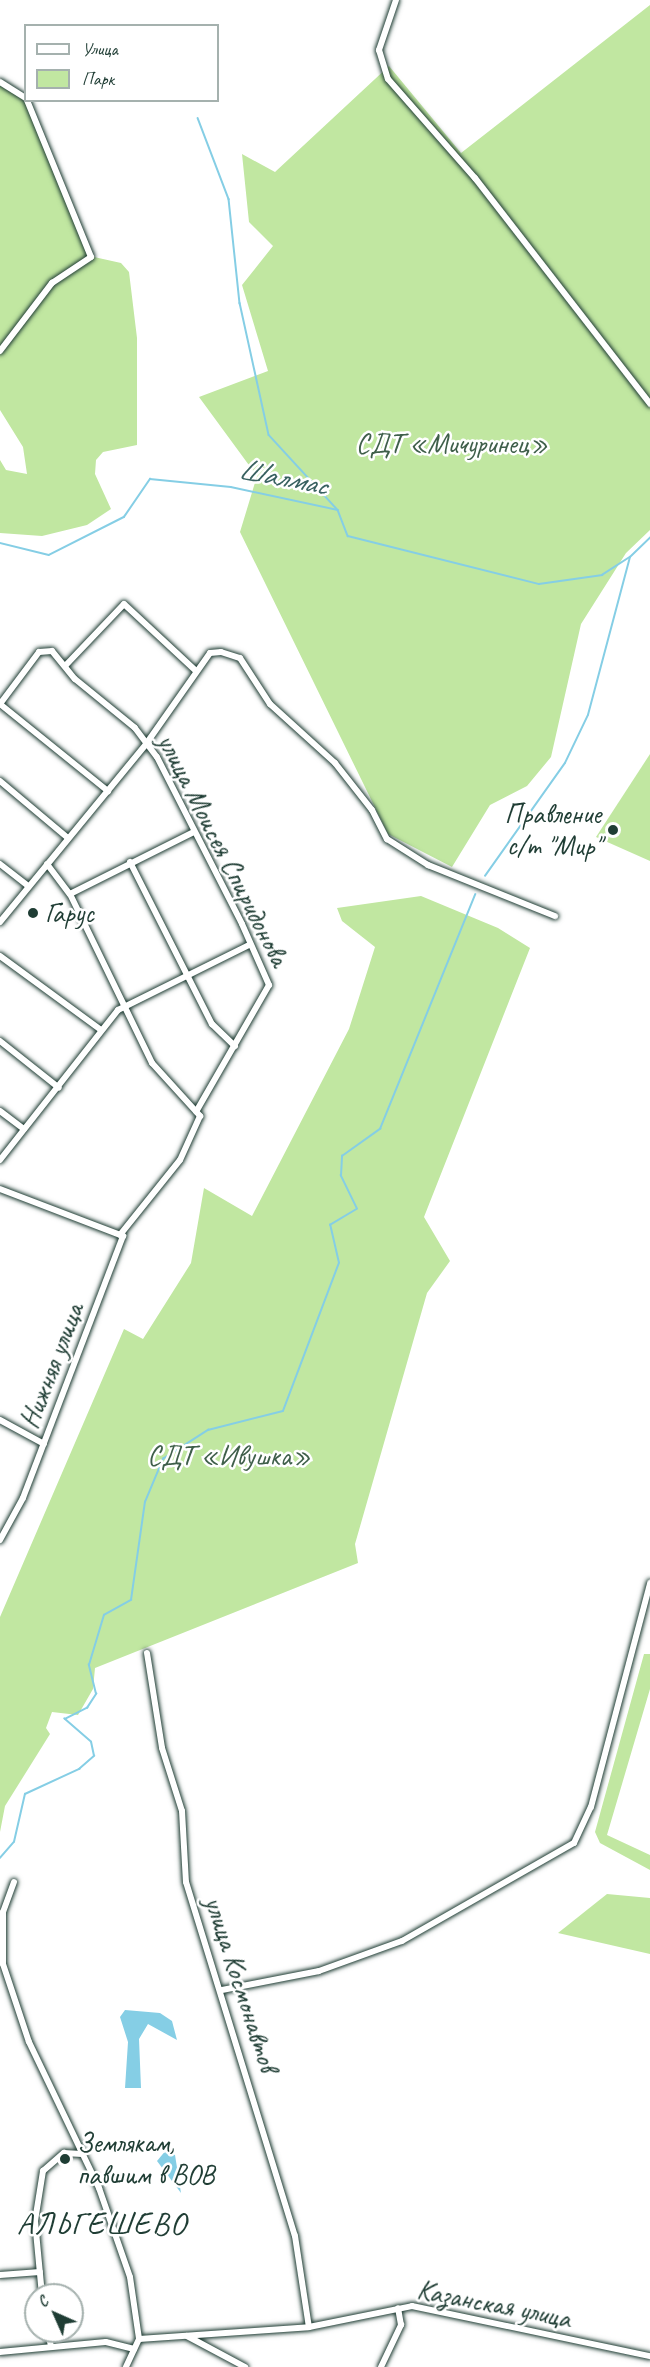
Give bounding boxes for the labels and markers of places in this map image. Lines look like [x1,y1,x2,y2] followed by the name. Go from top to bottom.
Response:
[505,797,601,863] place label: Правление с/т "Мир"
[606,823,620,837] marker: Правление с/т "Мир"
[45,896,94,930] place label: Гарус
[26,906,40,920] marker: Гарус
[77,2126,214,2192] place label: Землякам, павшим в ВОВ
[58,2152,72,2166] marker: Землякам, павшим в ВОВ

